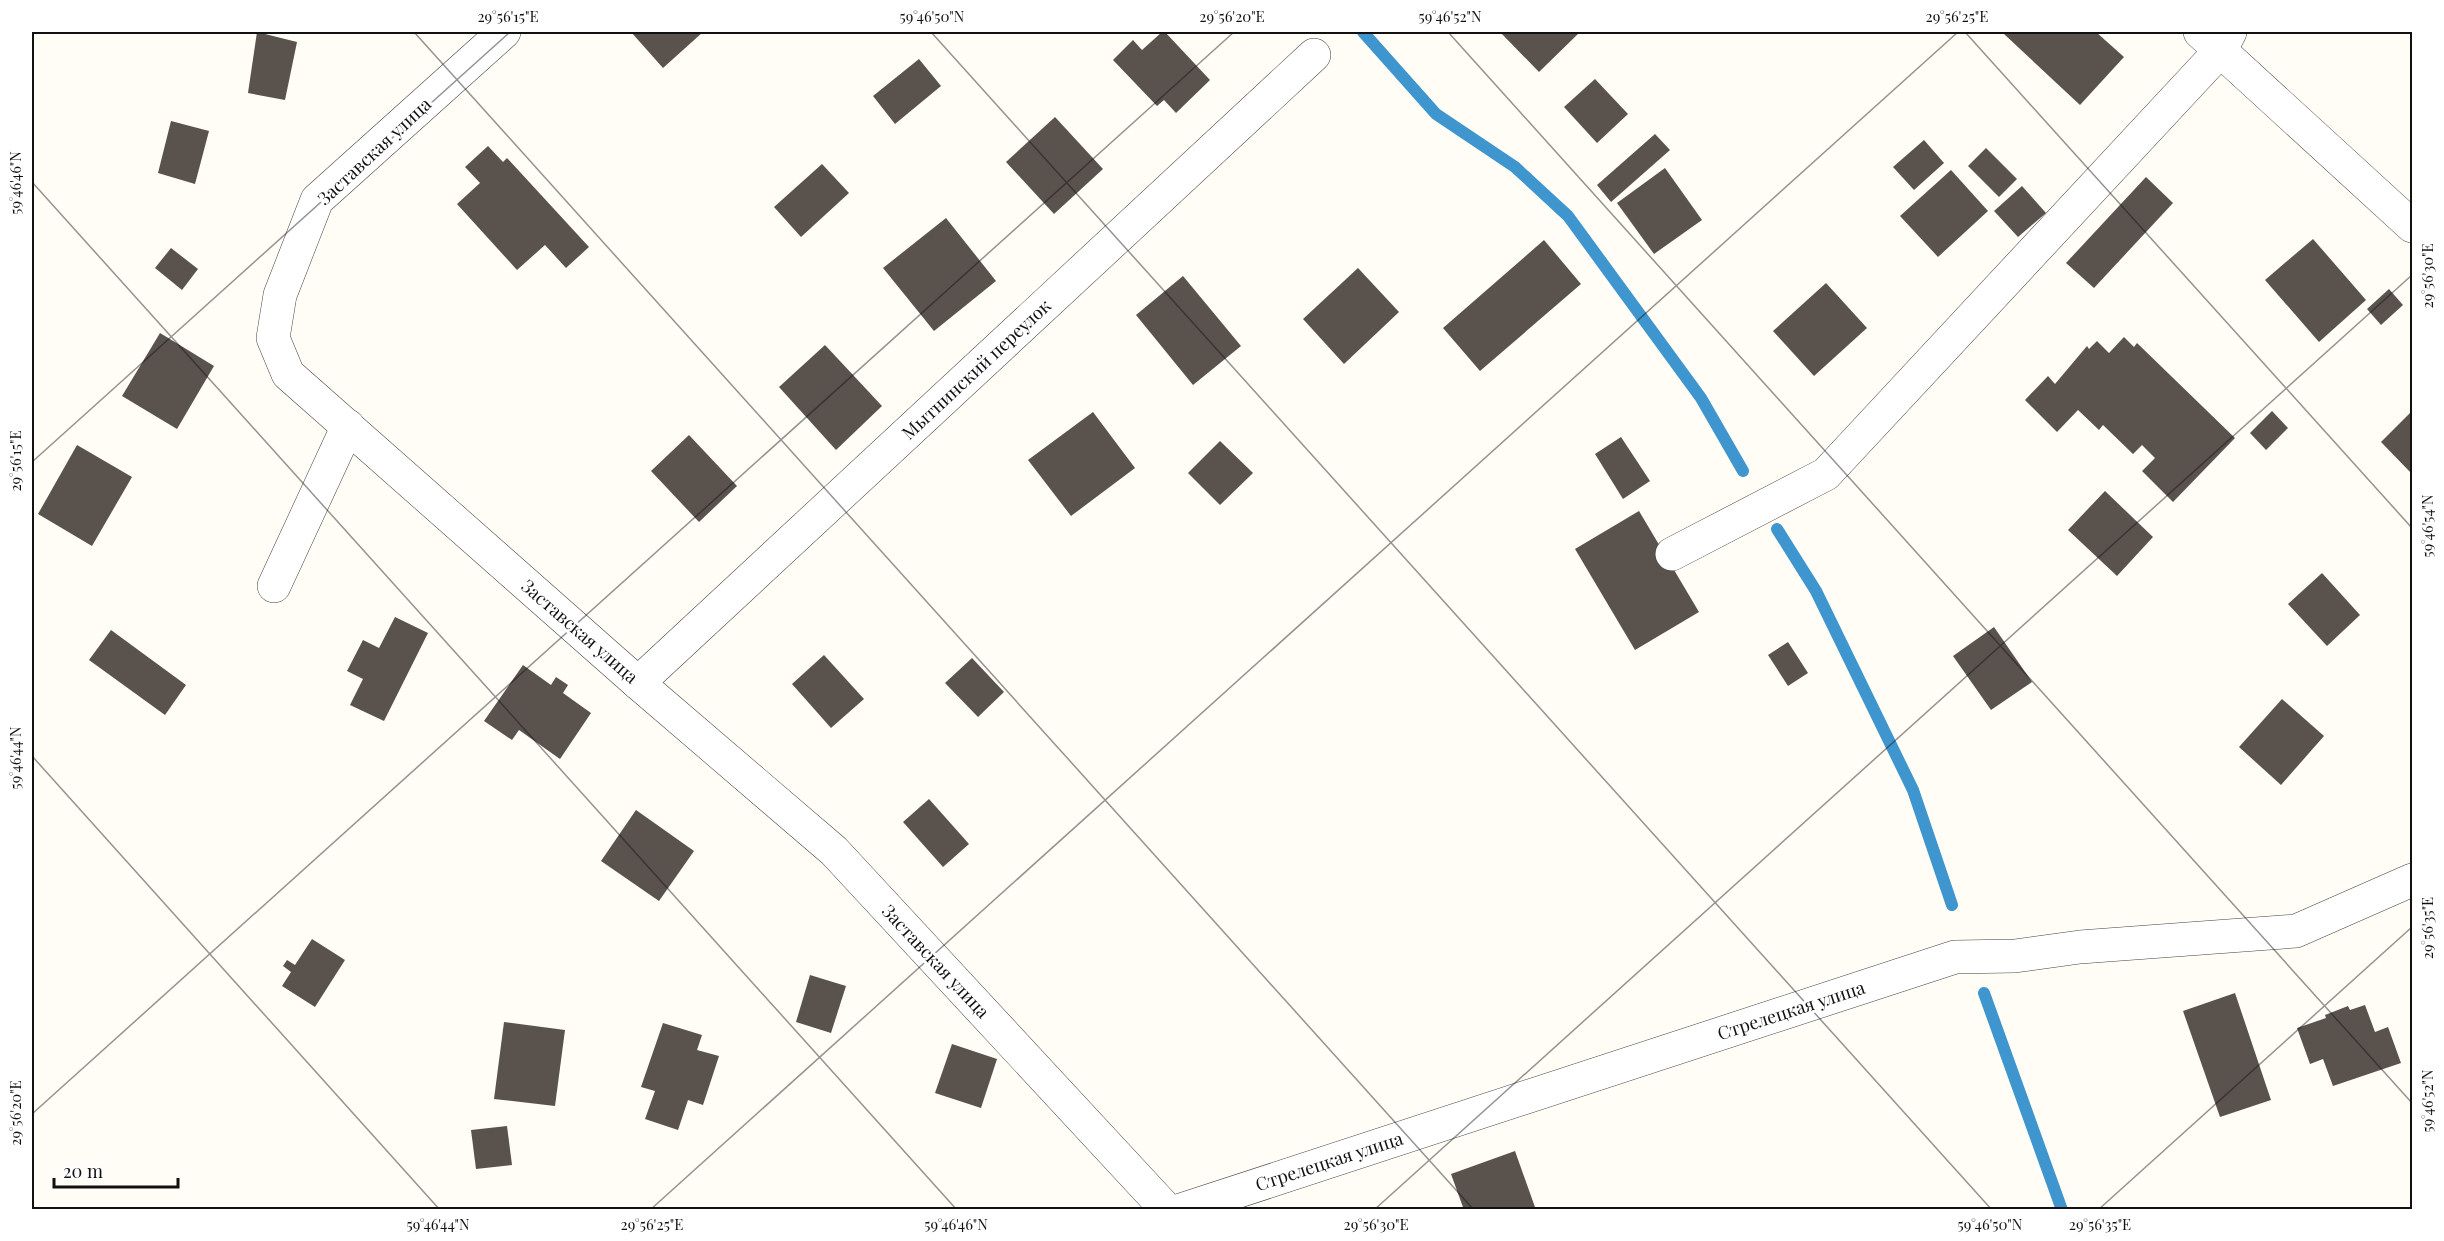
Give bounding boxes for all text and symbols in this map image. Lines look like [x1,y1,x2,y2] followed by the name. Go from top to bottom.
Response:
[477,6,539,26] text: 29°56'15"E
[900,6,965,26] text: 59°46'50"N
[1199,6,1265,26] text: 29°56'20"E
[1418,6,1482,26] text: 59°46'52"N
[1926,6,1988,26] text: 29°56'25"E
[312,92,436,210] street label: Заставская улица
[5,151,25,215] text: 59°46'46"N
[2417,243,2437,309] text: 29°56'30"E
[896,294,1056,444] street label: Мытнинский переулок
[5,430,25,492] text: 29°56'15"E
[2417,494,2437,558] text: 59°46'54"N
[517,574,643,688] street label: Заставская улица
[5,726,25,790] text: 59°46'44"N
[2417,897,2437,959] text: 29°56'35"E
[877,899,995,1023] street label: Заставская улица
[1714,975,1868,1045] street label: Стрелецкая улица
[2417,1069,2437,1133] text: 59°46'52"N
[5,1080,25,1146] text: 29°56'20"E
[1252,1126,1406,1196] street label: Стрелецкая улица
[54,1151,178,1189] scale bar
[63,1159,103,1183] text: 20 m
[406,1214,470,1234] text: 59°46'44"N
[621,1214,683,1234] text: 29°56'25"E
[924,1214,988,1234] text: 59°46'46"N
[1343,1214,1409,1234] text: 29°56'30"E
[1958,1214,2023,1234] text: 59°46'50"N
[2069,1214,2131,1234] text: 29°56'35"E

